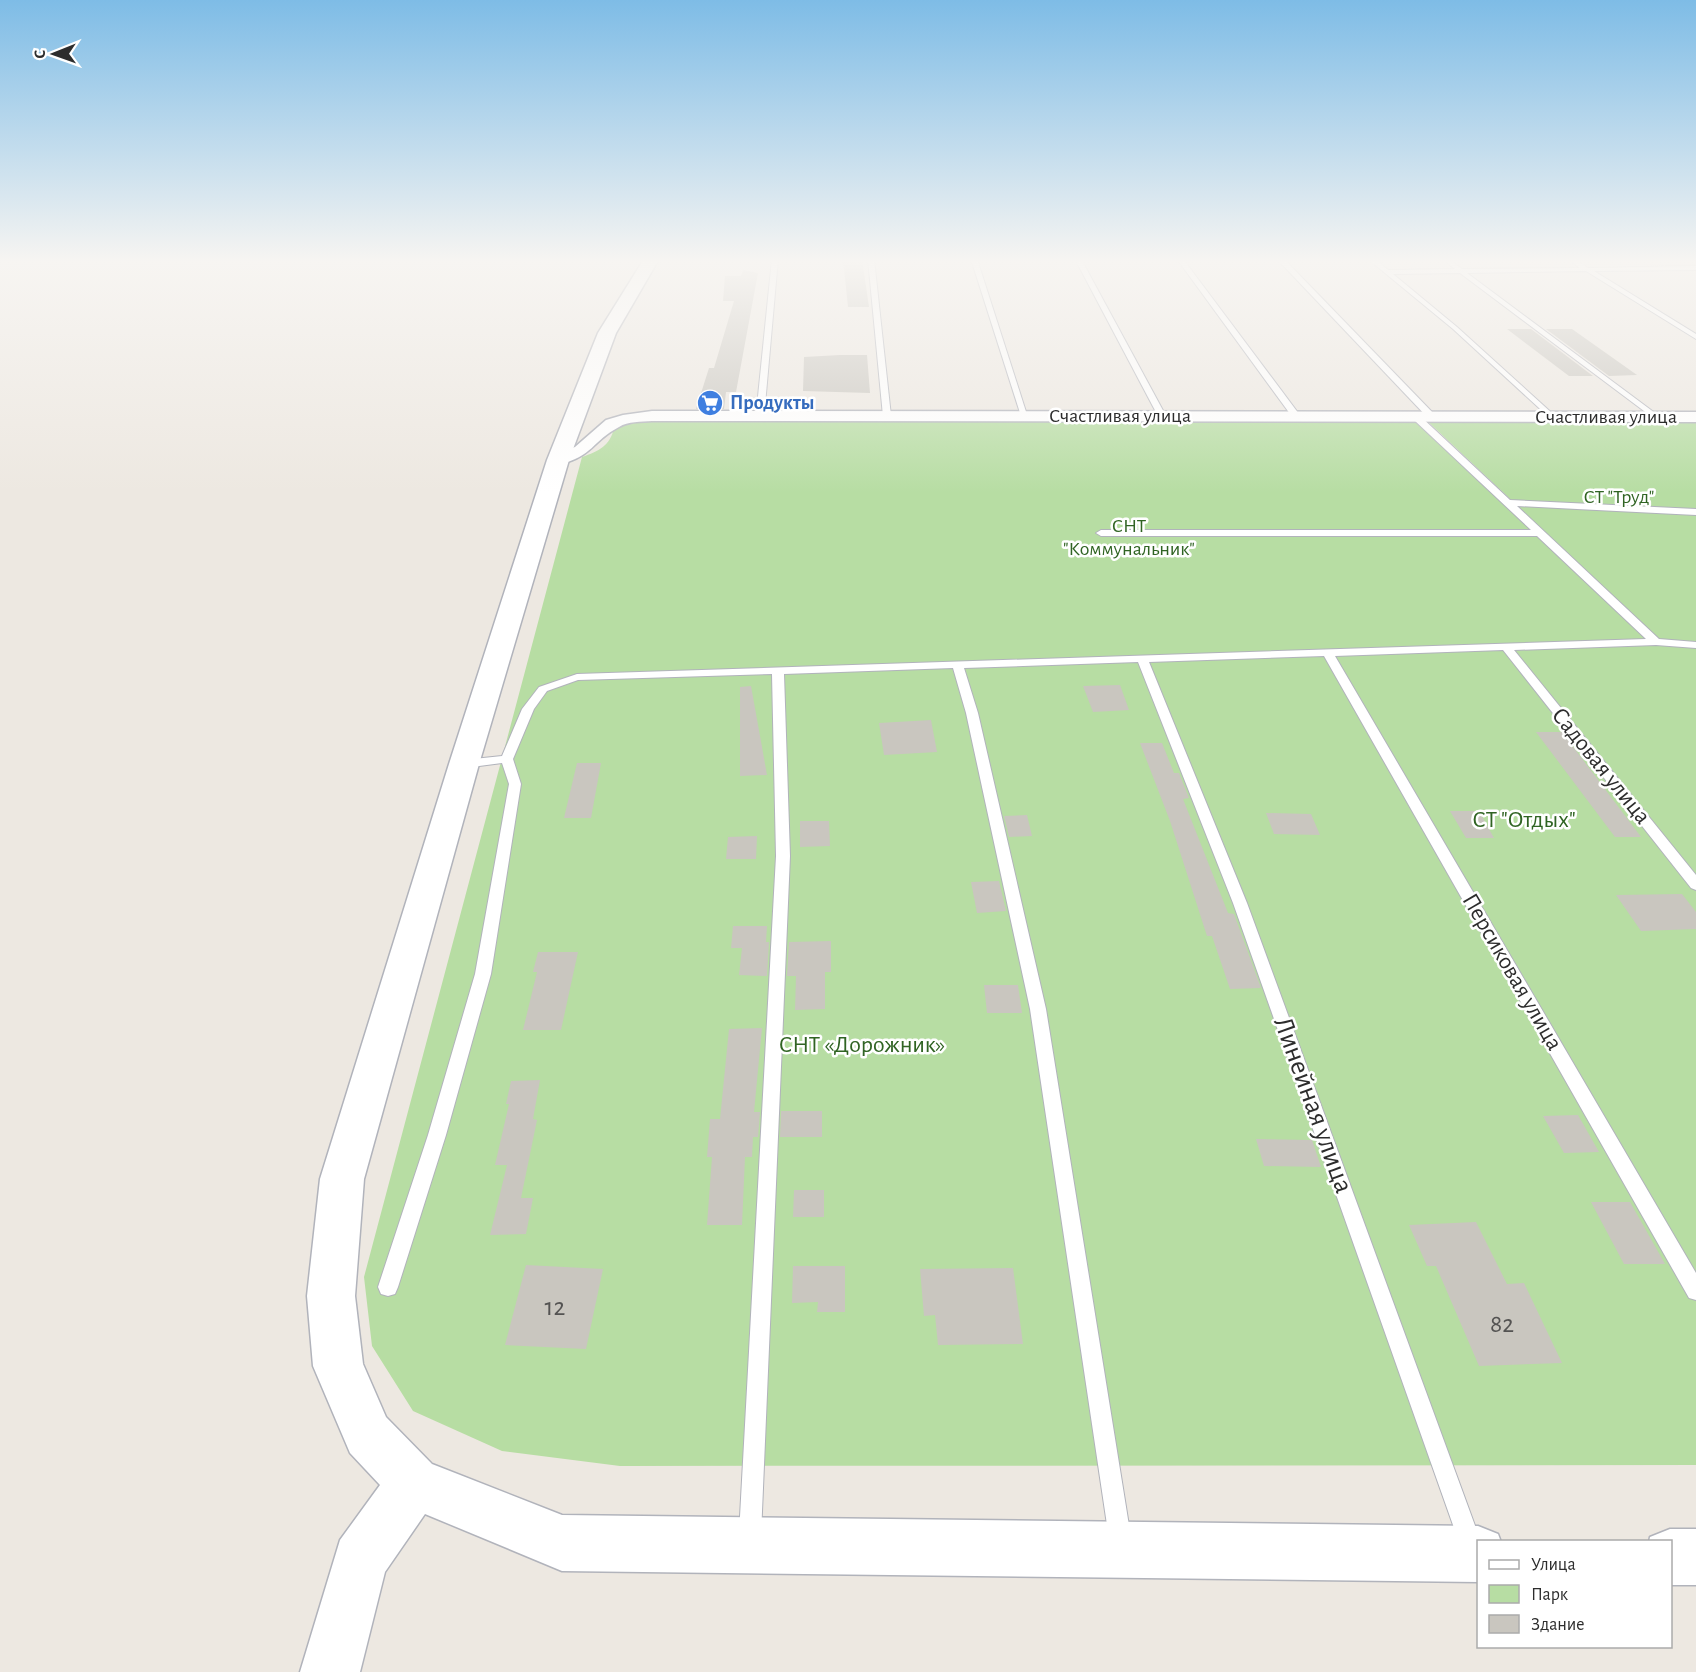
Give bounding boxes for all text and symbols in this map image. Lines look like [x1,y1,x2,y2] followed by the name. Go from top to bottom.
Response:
[24,24,84,84] north arrow
[32,50,48,59] text: С
[695,388,725,418] supermarket icon: Продукты
[730,393,814,413] place label: Продукты
[1049,406,1191,426] street label: Счастливая улица
[1535,407,1677,427] street label: Счастливая улица
[1584,487,1654,507] park label: СТ "Труд"
[1063,516,1195,559] park label: СНТ "Коммунальник"
[1547,703,1655,829] street label: Садовая улица
[1472,808,1576,832] park label: СТ "Отдых"
[1457,889,1567,1055] street label: Персиковая улица
[1268,1013,1358,1197] street label: Линейная улица
[779,1033,945,1057] park label: СНТ «Дорожник»
[545,1294,566,1320] house number: 12
[1490,1311,1514,1337] house number: 82
[1477,1540,1672,1648] legend
[1531,1556,1576,1574] text: Улица
[1531,1586,1569,1604] text: Парк
[1531,1616,1585,1634] text: Здание

